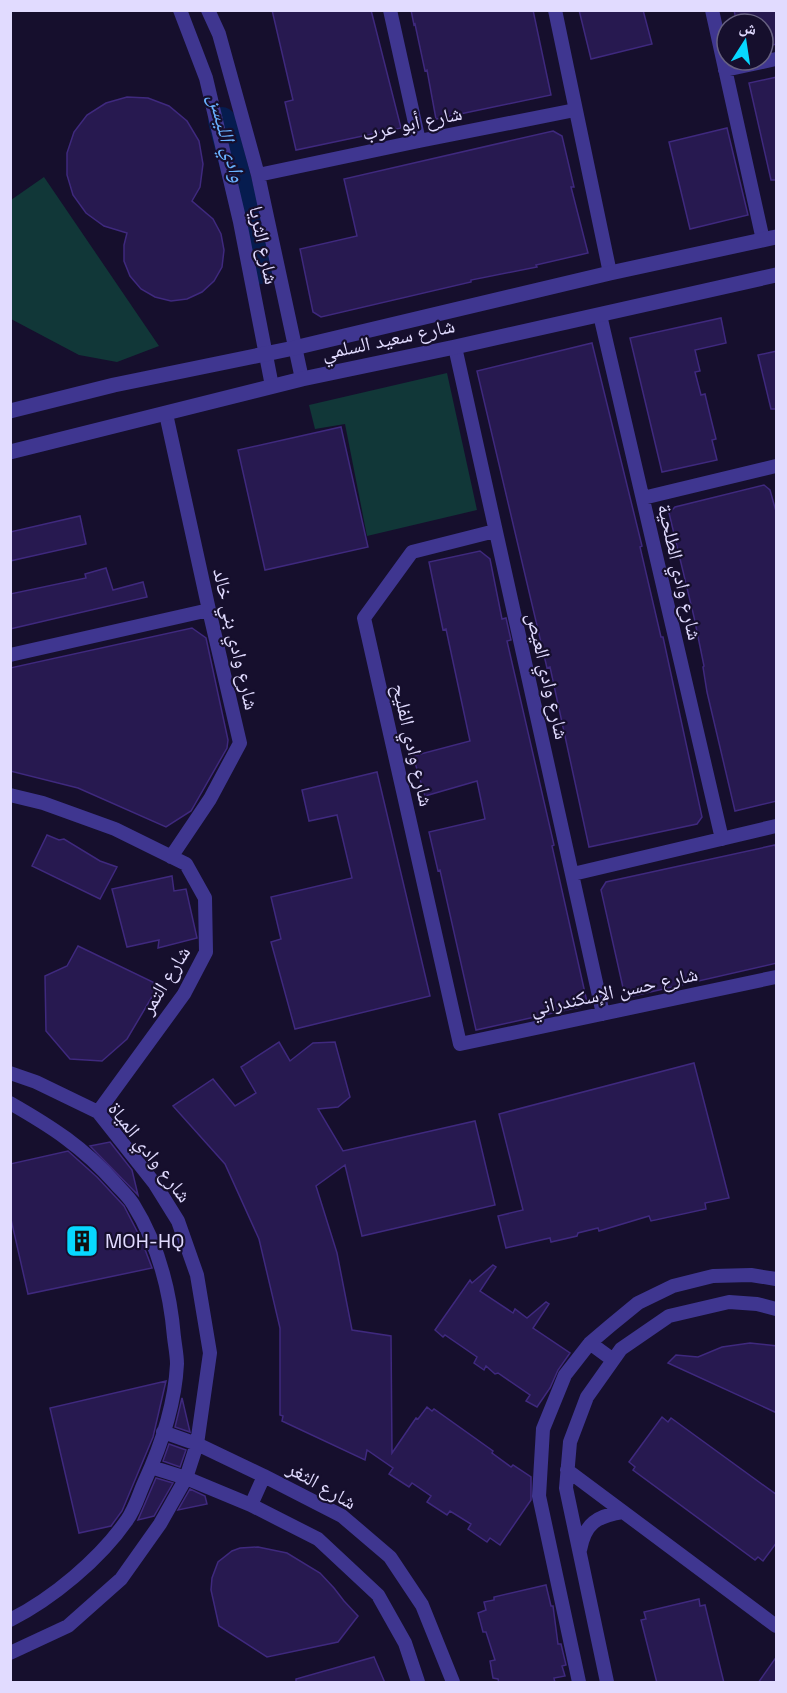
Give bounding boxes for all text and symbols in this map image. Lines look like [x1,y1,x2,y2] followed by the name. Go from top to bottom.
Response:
[715,12,775,72] north arrow
[738,16,759,40] text: ش
[200,91,252,186] water label: وادي الليسن
[360,100,464,146] street label: شارع أبو عرب
[243,203,285,287] street label: شارع الثريا
[319,312,458,369] street label: شارع سعيد السلمي
[649,501,708,643] street label: شارع وادي الطلحية
[204,566,265,713] street label: شارع وادي بني خالد
[518,610,575,743] street label: شارع وادي العيص
[383,681,440,810] street label: شارع وادي الفليح
[133,941,196,1020] street label: شارع التمر
[528,961,701,1024] street label: شارع حسن الإسكندراني
[100,1096,197,1209] street label: شارع وادي المياة
[64,1223,100,1259] building icon: MOH-HQ
[105,1228,184,1254] place label: MOH-HQ
[282,1454,361,1515] street label: شارع الثغر

